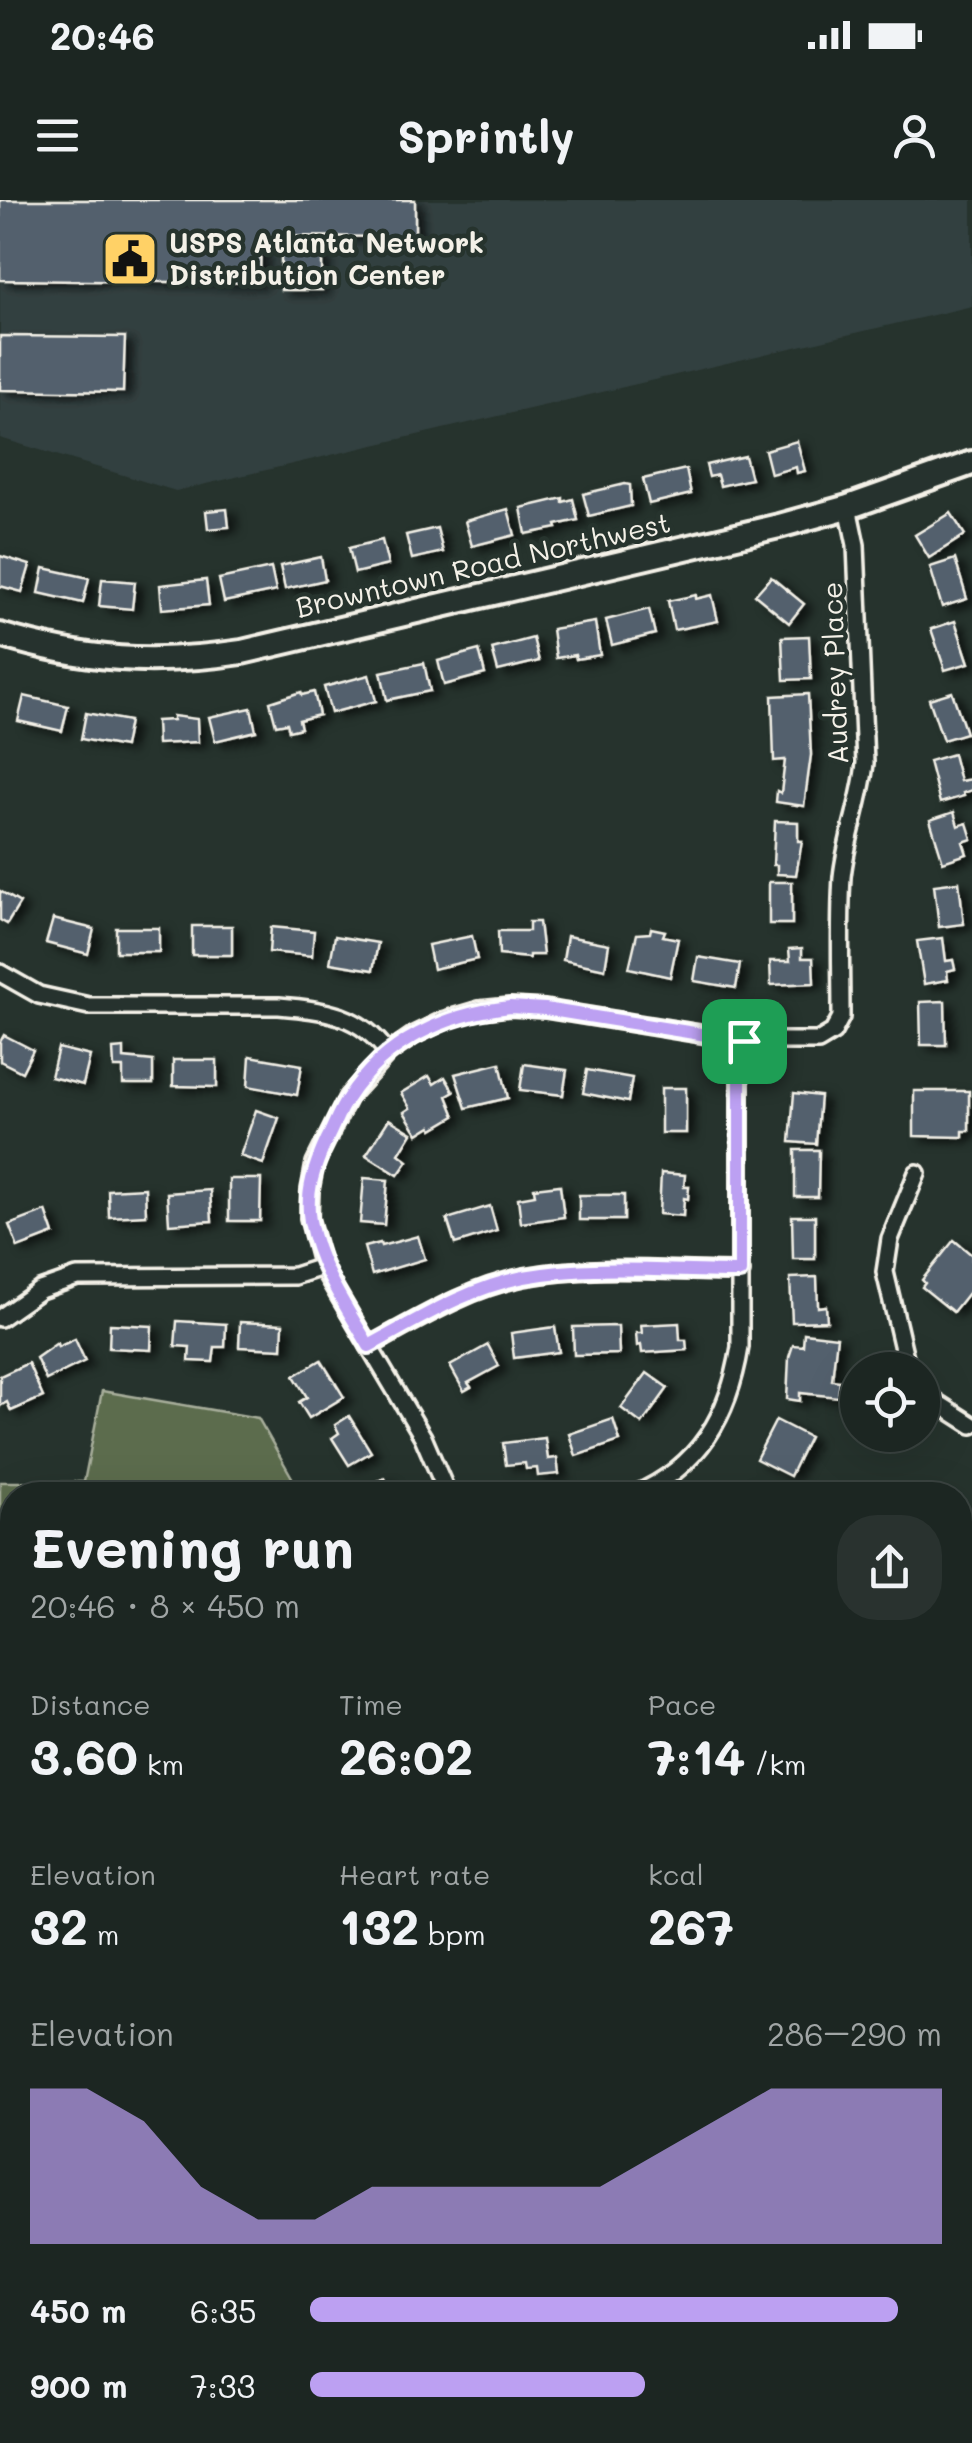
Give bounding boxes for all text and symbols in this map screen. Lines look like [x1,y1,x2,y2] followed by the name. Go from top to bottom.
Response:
[50,10,155,60] text: 20:46
[397,106,575,164] text: Sprintly
[30,108,85,163] icon: menu
[887,108,942,163] icon: person
[169,224,484,292] place label: USPS Atlanta Network Distribution Center
[100,229,160,289] public building icon: USPS Atlanta Network Distribution Center
[292,503,674,625] street label: Browntown Road Northwest
[813,581,855,765] street label: Audrey Place
[702,999,787,1084] pin
[717,1014,772,1069] icon: arrive
[840,1352,940,1452] map controls
[840,1352,940,1452] button: locate
[30,1510,354,1582] text: Evening run
[837,1515,942,1620] button: share
[30,1584,300,1626] text: 20:46 · 8 × 450 m
[30,1686,151,1722] text: Distance
[339,1686,403,1722] text: Time
[648,1686,716,1722] text: Pace
[30,1722,138,1788] text: 3.60
[339,1722,473,1788] text: 26:02
[648,1722,746,1788] text: 7:14
[138,1746,184,1782] text: km
[746,1746,806,1782] text: /km
[30,1856,156,1892] text: Elevation
[339,1856,490,1892] text: Heart rate
[648,1856,704,1892] text: kcal
[30,1892,88,1958] text: 32
[339,1892,419,1958] text: 132
[648,1892,734,1958] text: 267
[88,1916,119,1952] text: m
[419,1916,486,1952] text: bpm
[30,2012,174,2054] text: Elevation
[767,2012,942,2054] text: 286–290 m
[30,2289,126,2331] text: 450 m
[190,2289,257,2331] text: 6:35
[30,2364,127,2406] text: 900 m
[190,2364,255,2406] text: 7:33

